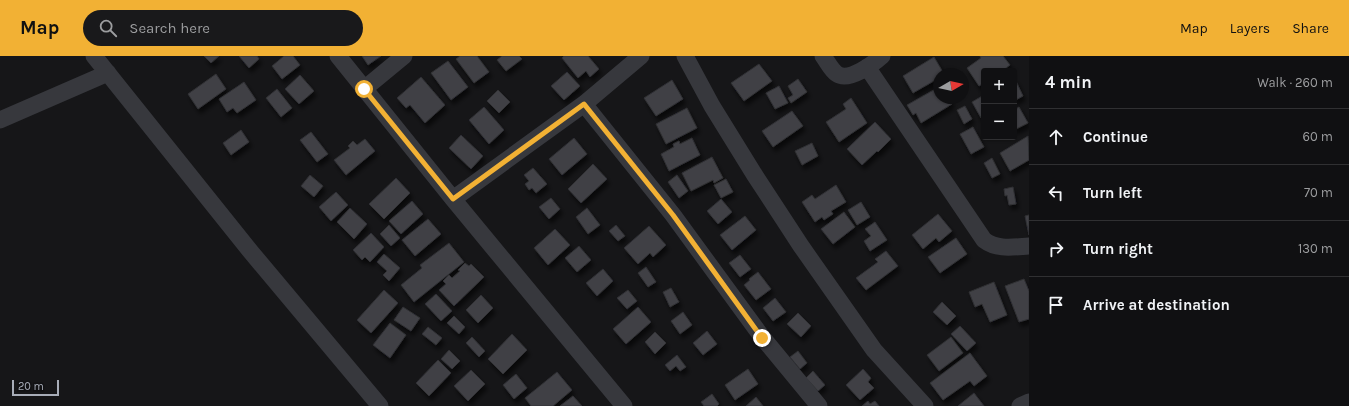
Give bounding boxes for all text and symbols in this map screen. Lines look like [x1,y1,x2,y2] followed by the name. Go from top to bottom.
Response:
[83,10,363,46] search box
[20,17,59,39] text: Map
[97,17,119,39] icon: search
[129,19,210,37] text: Search here
[1180,20,1208,37] text: Map
[1230,20,1270,37] text: Layers
[1292,20,1329,37] text: Share
[933,68,969,104] north arrow
[981,68,1017,140] map controls
[981,68,1017,104] button: +
[1045,72,1092,92] text: 4 min
[1257,75,1333,90] text: Walk · 260 m
[355,80,373,98] route start
[981,104,1017,140] button: −
[1045,126,1067,148] icon: ahead
[1083,128,1148,146] text: Continue
[1303,129,1333,144] text: 60 m
[1045,182,1067,204] icon: left
[1083,184,1142,202] text: Turn left
[1304,185,1333,200] text: 70 m
[1045,238,1067,260] icon: right
[1083,240,1153,258] text: Turn right
[1298,241,1333,256] text: 130 m
[1045,294,1067,316] icon: arrive
[1083,296,1230,314] text: Arrive at destination
[753,329,771,347] route end
[12,378,59,397] scale bar
[18,380,44,393] text: 20 m

